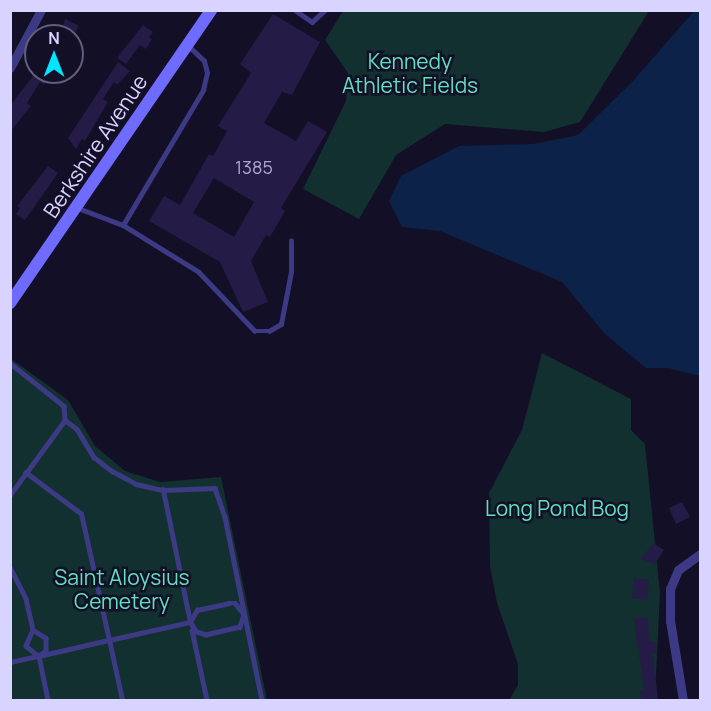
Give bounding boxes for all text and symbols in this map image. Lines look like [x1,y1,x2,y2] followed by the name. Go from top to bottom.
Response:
[24,24,84,84] north arrow
[48,27,60,49] text: N
[342,48,478,98] park label: Kennedy Athletic Fields
[38,70,152,222] street label: Berkshire Avenue
[235,156,273,178] house number: 1385
[485,495,629,521] park label: Long Pond Bog
[54,564,190,614] park label: Saint Aloysius Cemetery

